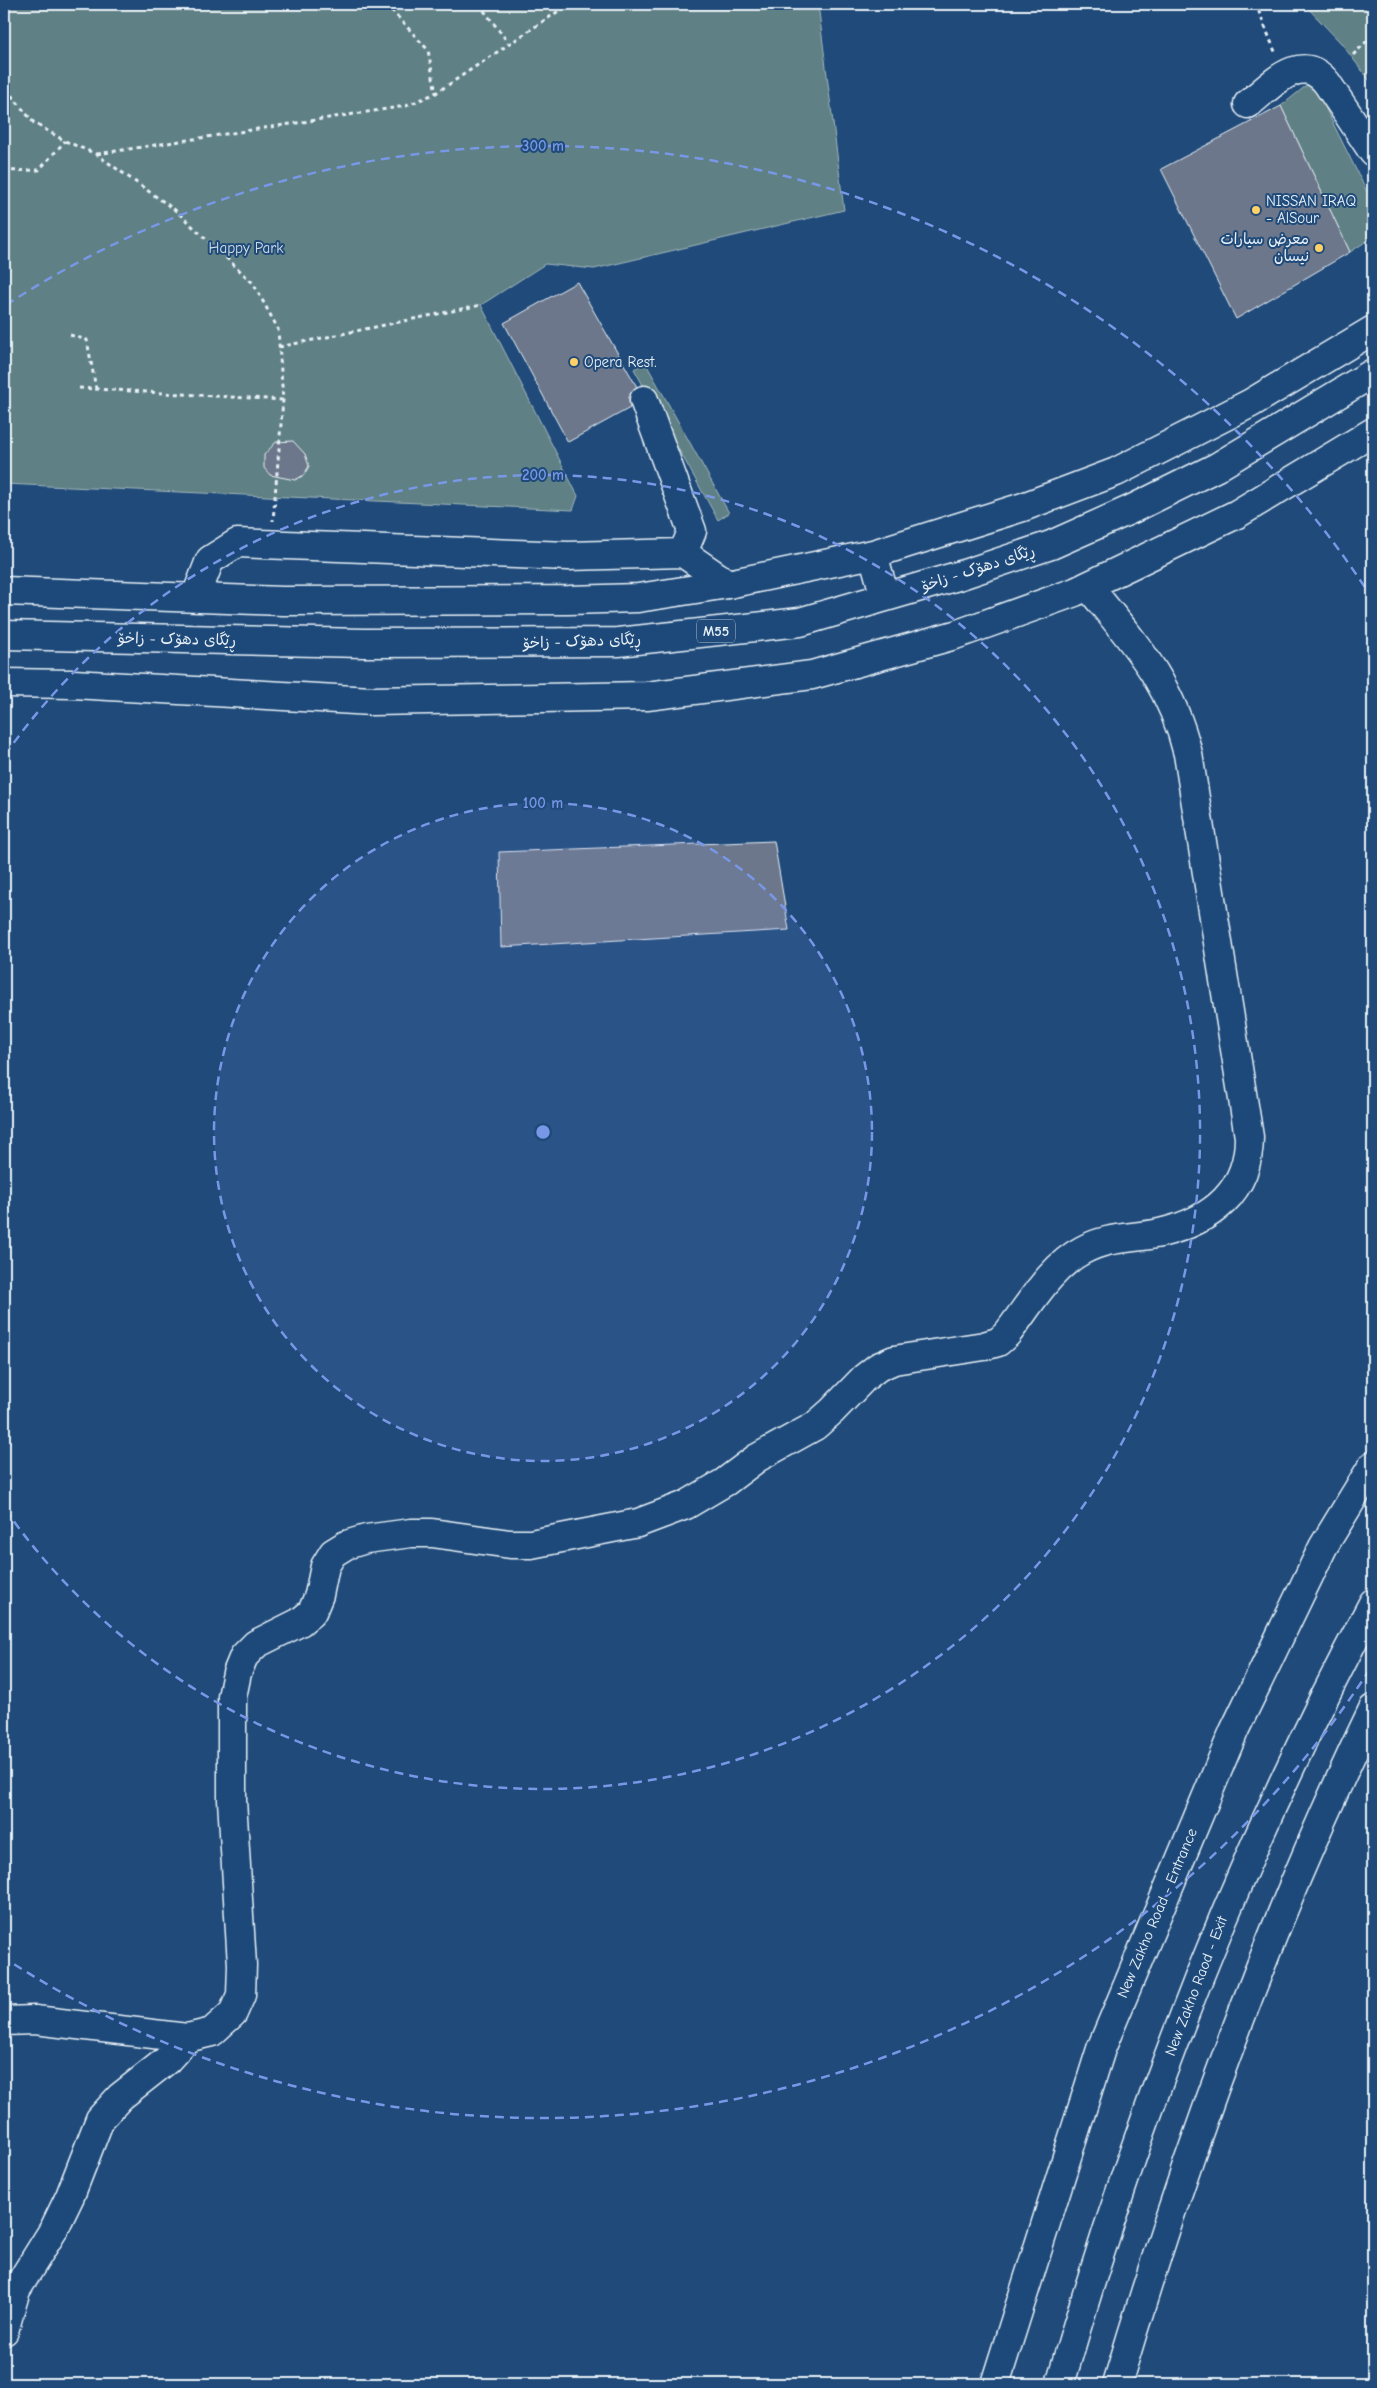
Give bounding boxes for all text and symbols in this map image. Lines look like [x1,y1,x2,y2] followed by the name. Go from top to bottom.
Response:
[522,137,564,155] text: 300 m
[1266,192,1356,227] place label: NISSAN IRAQ - AlSour
[1250,204,1262,216] marker: NISSAN IRAQ - AlSour
[1220,230,1309,265] place label: معرض سيارات نيسان
[209,239,284,257] park label: Happy Park
[1313,242,1325,254] marker: معرض سيارات نيسان
[584,353,657,371] place label: Opera Rest.
[568,356,580,368] marker: Opera Rest.
[522,466,564,484] text: 200 m
[918,541,1038,599] street label: ڕێگای دهۆک - زاخۆ
[697,620,735,642] road number: M55
[117,629,236,653] street label: ڕێگای دهۆک - زاخۆ
[522,630,641,656] street label: ڕێگای دهۆک - زاخۆ
[523,794,563,812] text: 100 m
[534,1123,552,1141] centre of rings
[1113,1825,1201,2001] street label: New Zakho Road - Entrance
[1161,1913,1231,2058] street label: New Zakho Raod - Exit

